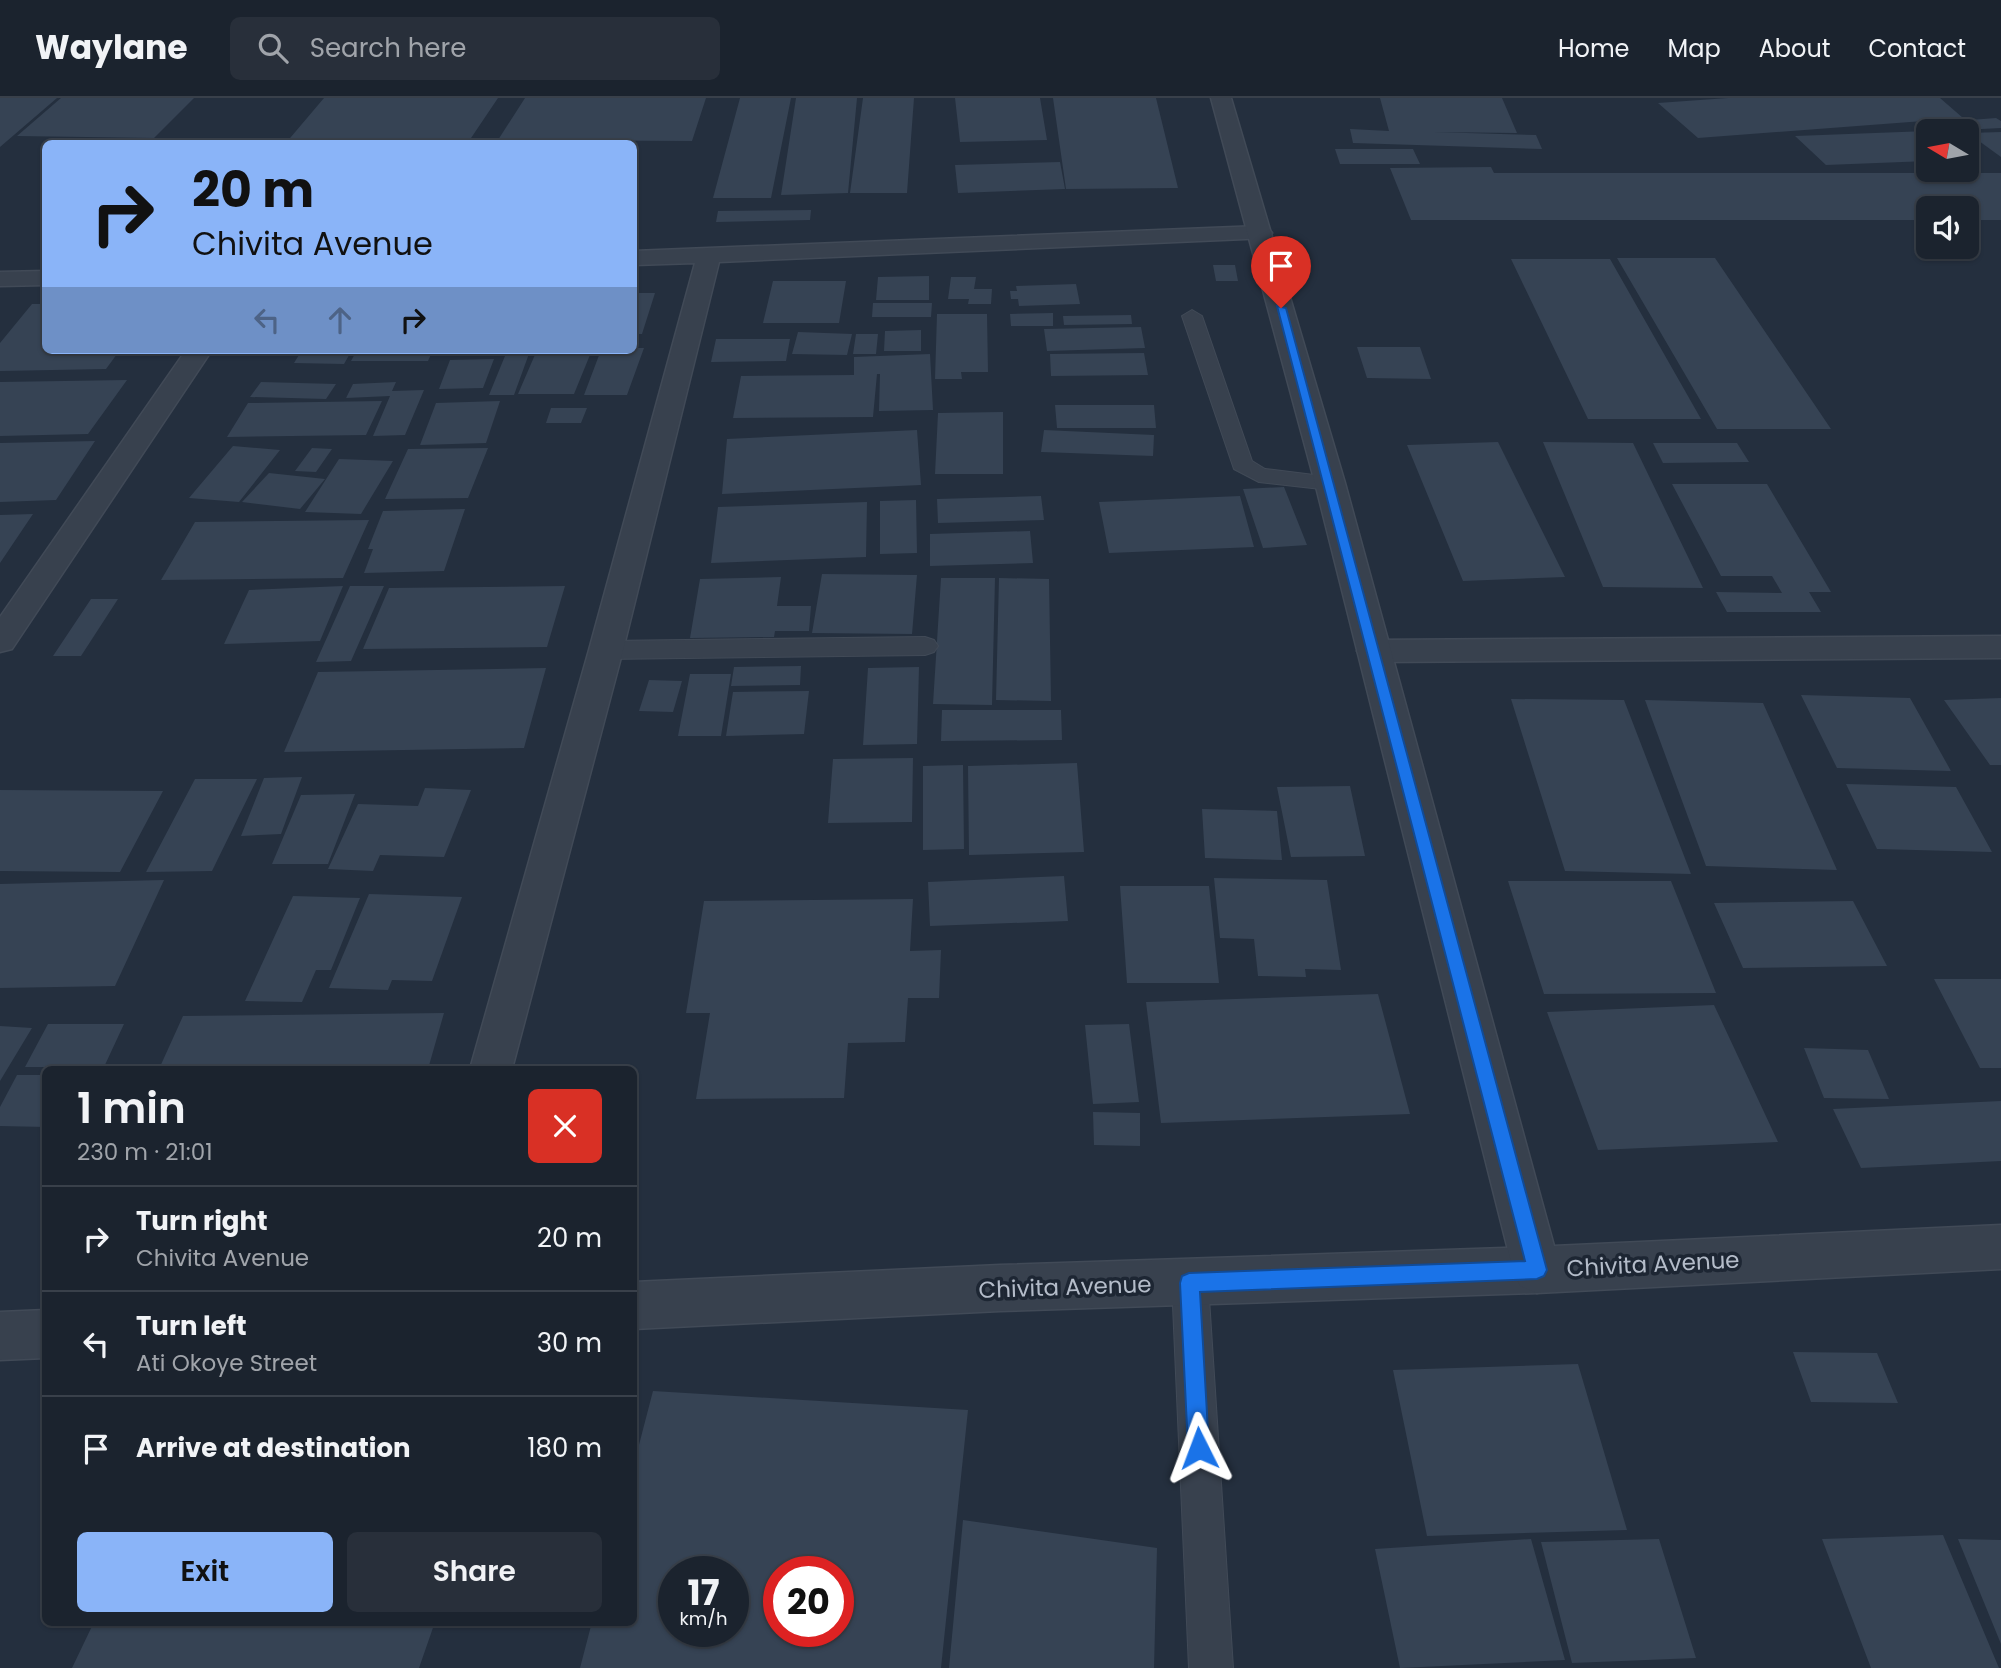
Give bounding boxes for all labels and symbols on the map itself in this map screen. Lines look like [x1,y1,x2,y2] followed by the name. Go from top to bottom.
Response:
[1916,119,1979,182] north arrow
[1251,236,1311,308] pin
[1566,1243,1740,1285] street label: Chivita Avenue
[978,1268,1152,1306] street label: Chivita Avenue
[1162,1411,1236,1485] position arrow
[763,1556,854,1647] speed limit sign: 20

